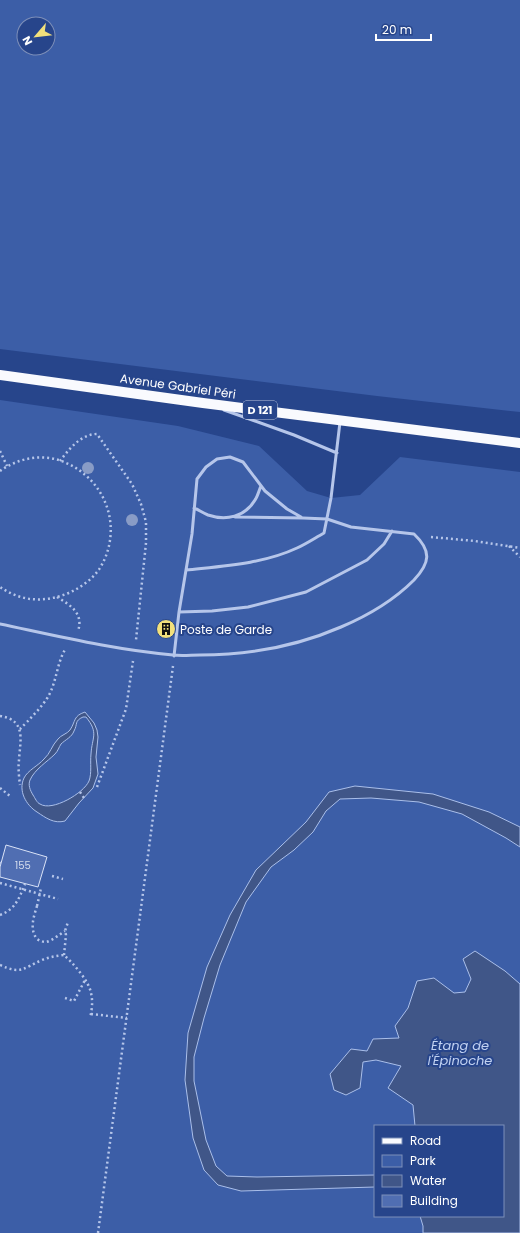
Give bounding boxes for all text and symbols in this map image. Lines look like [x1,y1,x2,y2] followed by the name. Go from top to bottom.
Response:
[16,16,56,56] north arrow
[376,16,431,42] scale bar
[382,21,412,38] text: 20 m
[18,33,36,48] text: N
[119,369,237,403] street label: Avenue Gabriel Péri
[243,401,277,419] road number: D 121
[155,618,177,640] building icon: Poste de Garde
[180,621,272,638] place label: Poste de Garde
[15,858,31,873] house number: 155
[428,1036,492,1070] water label: Étang de l'Épinoche
[374,1125,504,1217] legend
[410,1132,441,1149] text: Road
[410,1152,437,1169] text: Park
[410,1172,447,1189] text: Water
[410,1192,458,1209] text: Building

